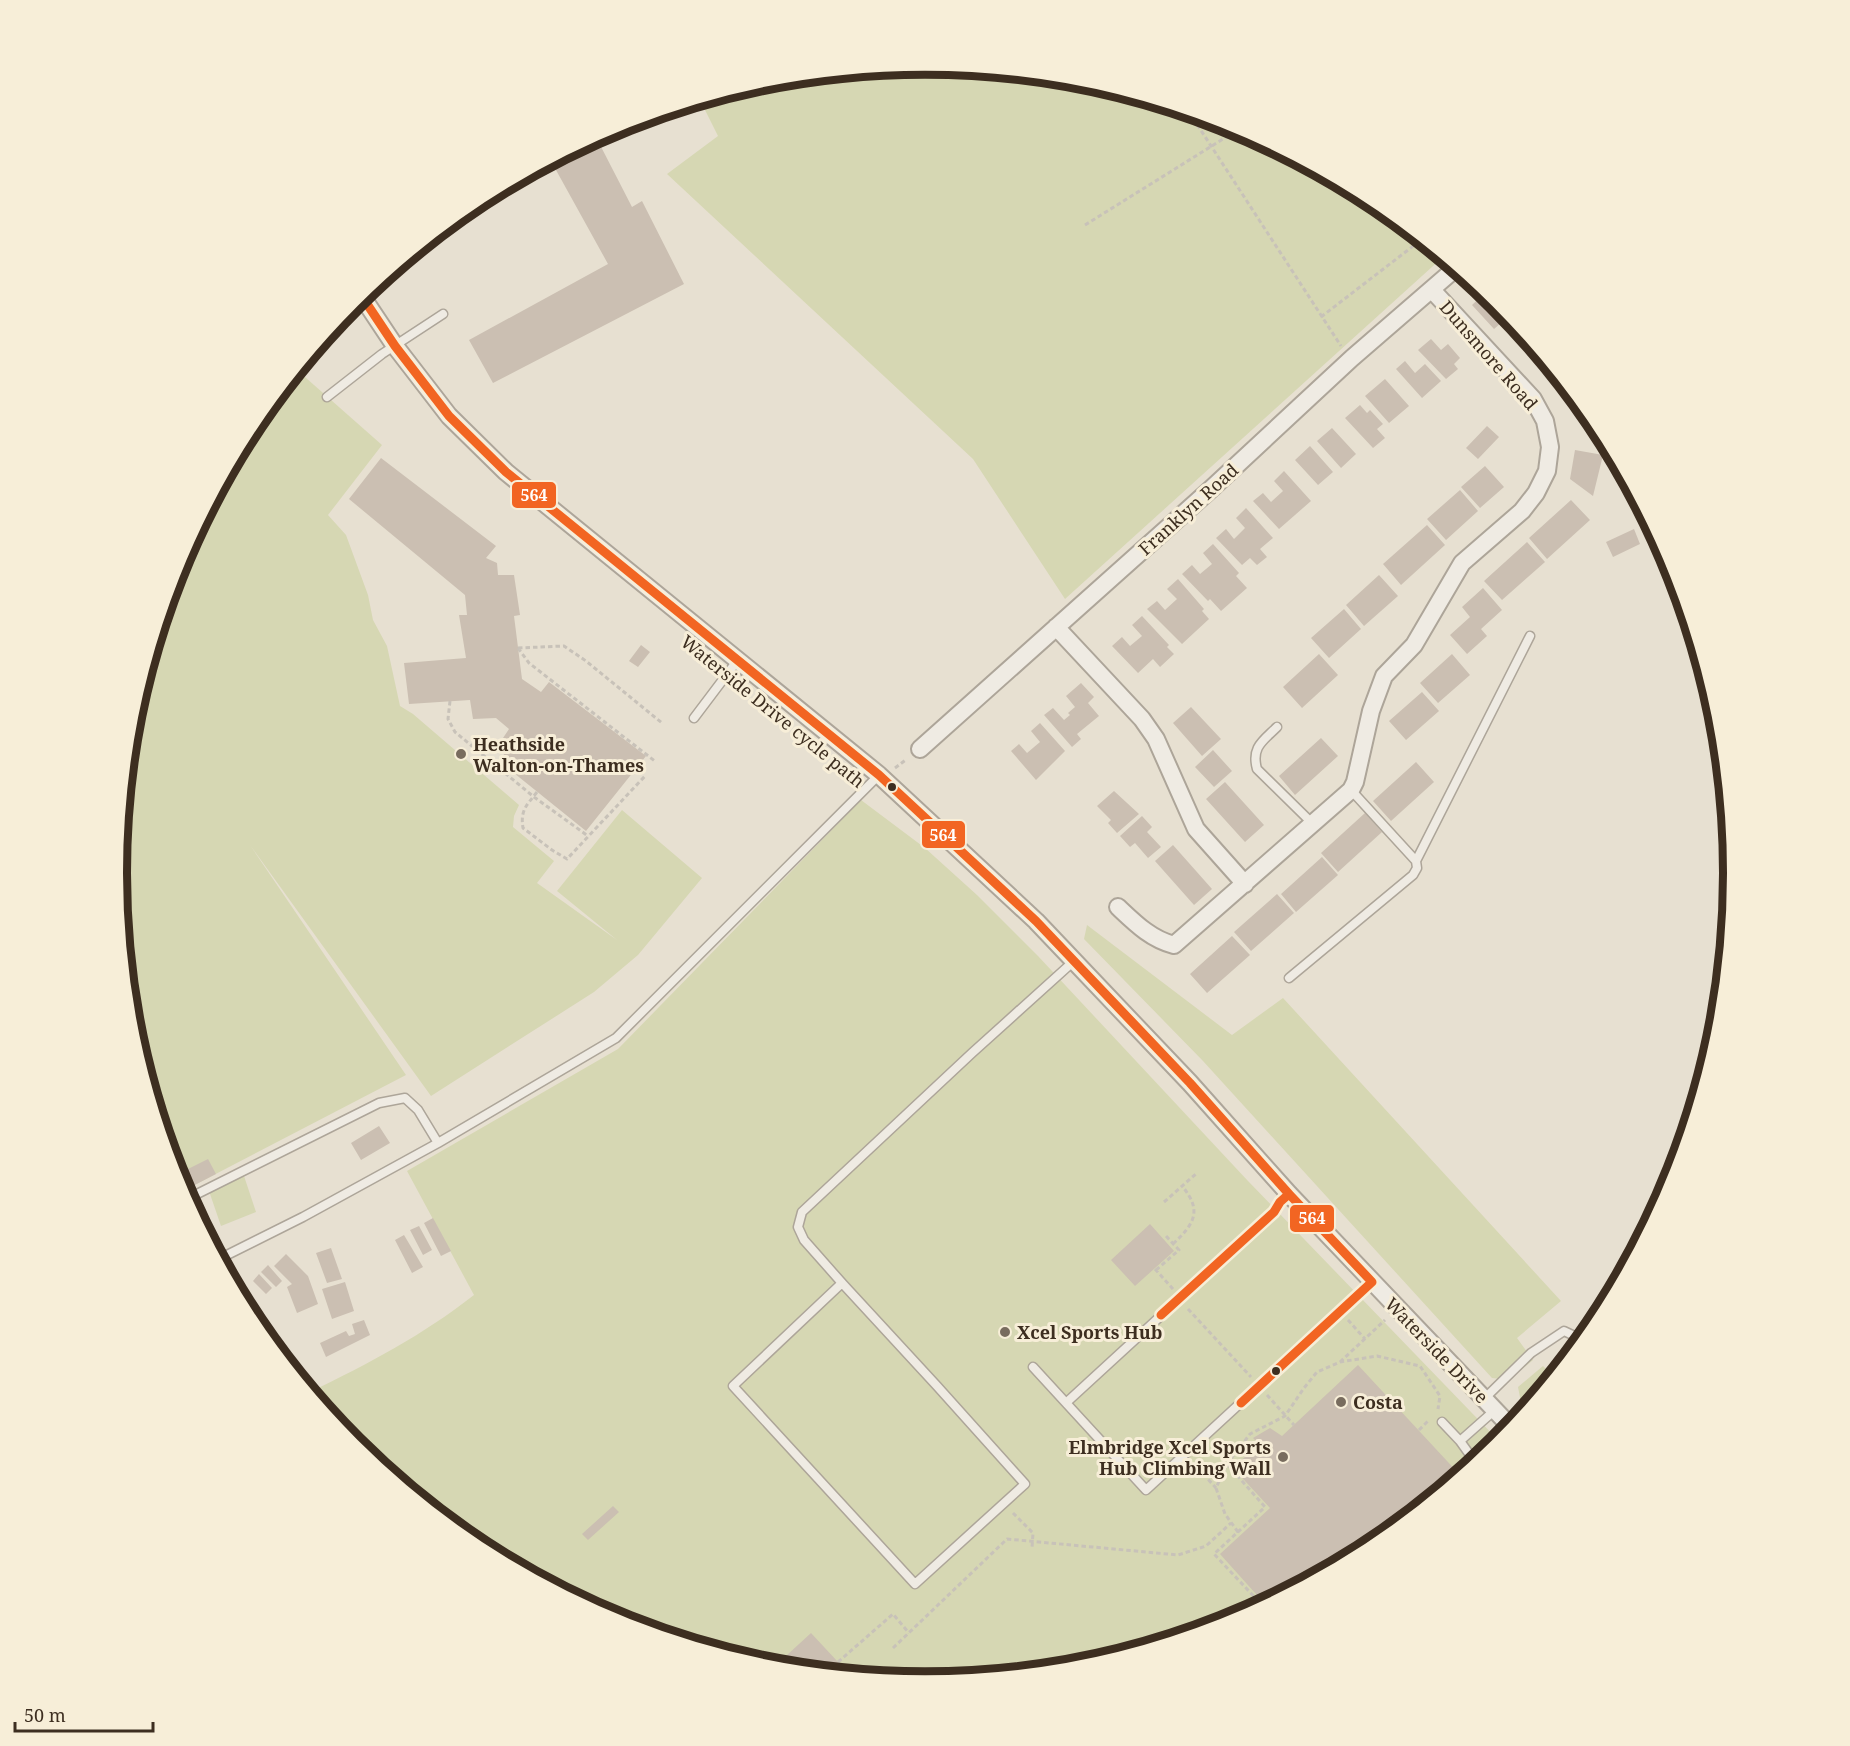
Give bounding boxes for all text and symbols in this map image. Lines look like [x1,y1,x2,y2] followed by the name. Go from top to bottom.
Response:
[1435,295,1543,415] street label: Dunsmore Road
[1133,458,1243,560] street label: Franklyn Road
[511,481,557,509] line badge: 564
[520,484,548,506] text: 564
[676,629,870,793] street label: Waterside Drive cycle path
[473,732,644,777] place label: Heathside Walton-on-Thames
[454,747,468,761] marker: Heathside Walton-on-Thames
[886,781,898,793] unlabelled marker
[921,820,966,849] line badge: 564
[929,824,957,846] text: 564
[1289,1204,1335,1233] line badge: 564
[1298,1207,1326,1229] text: 564
[1380,1292,1494,1408] street label: Waterside Drive
[1017,1320,1163,1344] place label: Xcel Sports Hub
[998,1325,1012,1339] marker: Xcel Sports Hub
[1270,1365,1282,1377] unlabelled marker
[1353,1390,1403,1414] place label: Costa
[1334,1395,1348,1409] marker: Costa
[1069,1435,1272,1480] place label: Elmbridge Xcel Sports Hub Climbing Wall
[1276,1450,1290,1464] marker: Elmbridge Xcel Sports Hub Climbing Wall
[15,1695,153,1733] scale bar
[24,1703,66,1727] text: 50 m

